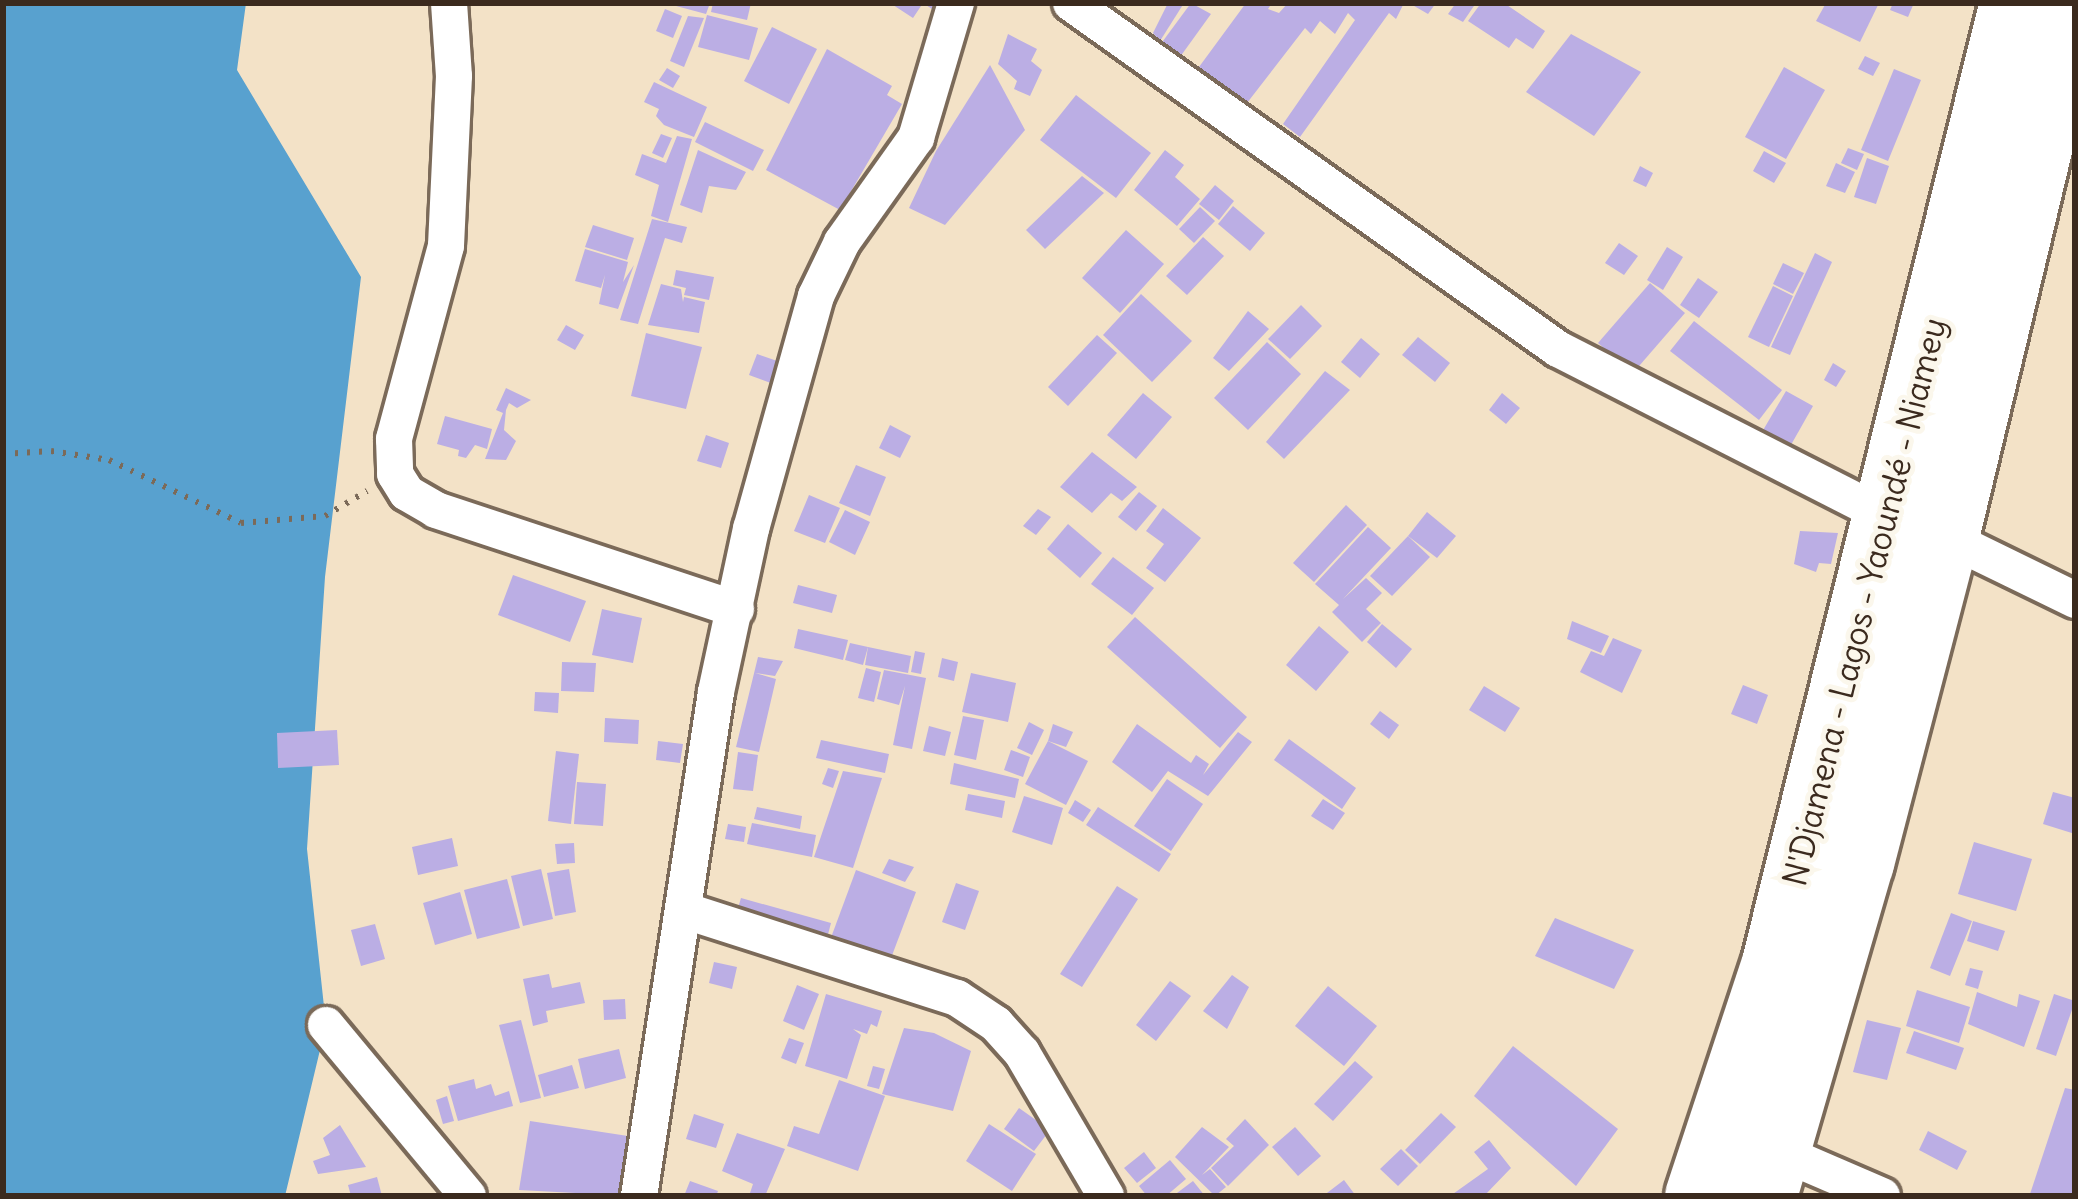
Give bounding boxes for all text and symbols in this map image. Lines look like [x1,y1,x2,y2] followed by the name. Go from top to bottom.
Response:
[1775,314,1955,890] street label: N'Djamena - Lagos - Yaoundé - Niamey

